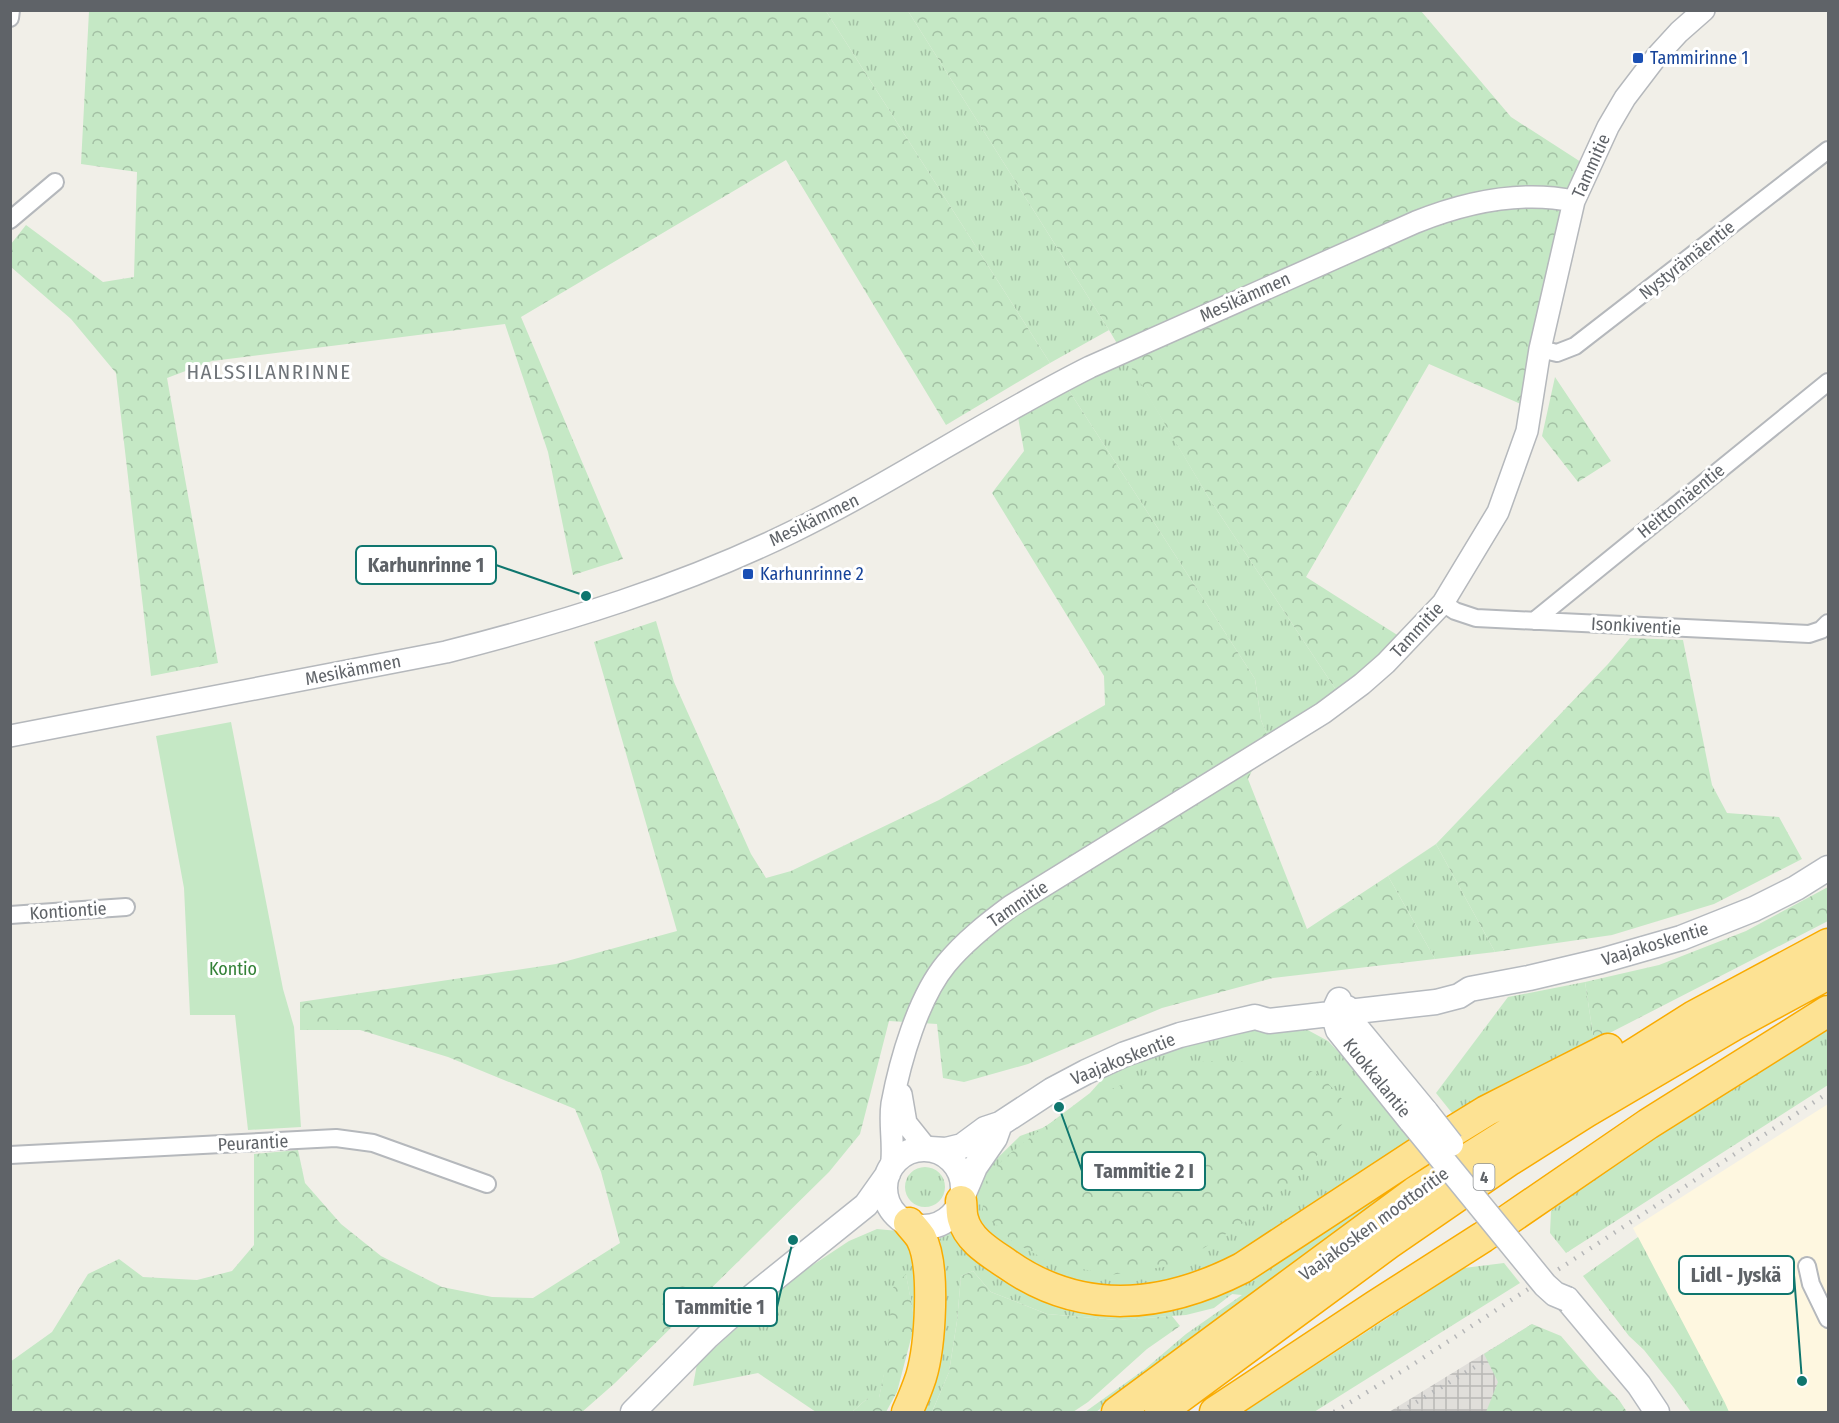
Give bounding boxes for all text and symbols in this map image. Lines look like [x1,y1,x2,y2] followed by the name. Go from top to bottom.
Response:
[1650,47,1748,69] place label: Tammirinne 1
[1631,51,1645,65] marker: Tammirinne 1
[1567,130,1615,201] street label: Tammitie
[1635,216,1739,304] street label: Nystyrämäentie
[1196,267,1294,327] street label: Mesikämmen
[186,359,352,385] district label: HALSSILANRINNE
[1633,459,1729,543] street label: Heittomäentie
[766,489,862,551] street label: Mesikämmen
[356,546,496,584] callout: Karhunrinne 1
[368,553,484,577] text: Karhunrinne 1
[760,563,864,585] place label: Karhunrinne 2
[741,567,755,581] marker: Karhunrinne 2
[1386,598,1448,662] street label: Tammitie
[1591,613,1682,639] street label: Isonkiventie
[303,650,403,690] street label: Mesikämmen
[984,876,1052,932] street label: Tammitie
[29,897,107,925] street label: Kontiontie
[1599,917,1711,971] street label: Vaajakoskentie
[209,958,257,980] park label: Kontio
[1068,1028,1178,1090] street label: Vaajakoskentie
[1338,1034,1416,1122] street label: Kuokkalantie
[217,1130,289,1156] street label: Peurantie
[1082,1152,1205,1190] callout: Tammitie 2 I
[1094,1159,1194,1183] text: Tammitie 2 I
[1295,1162,1453,1286] street label: Vaajakosken moottoritie
[1474,1164,1494,1190] road number: 4
[1679,1256,1794,1294] callout: Lidl - Jyskä
[1691,1263,1781,1287] text: Lidl - Jyskä
[664,1288,777,1326] callout: Tammitie 1
[675,1295,765,1319] text: Tammitie 1

